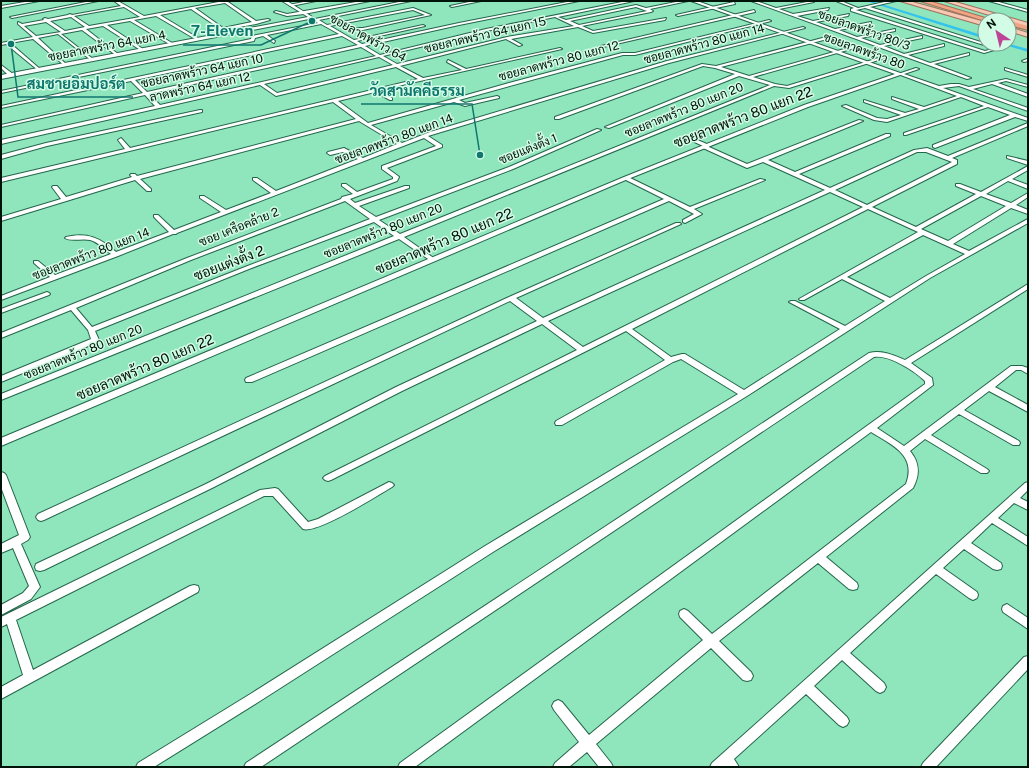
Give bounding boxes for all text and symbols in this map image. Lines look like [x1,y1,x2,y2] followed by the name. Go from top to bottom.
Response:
[816,7,912,53] street label: ซอยลาดพร้าว 80/3
[327,11,409,65] street label: ซอยลาดพร้าว 64
[977,12,1017,52] north arrow
[423,14,548,56] street label: ซอยลาดพร้าว 64 แยก 15
[984,16,998,31] text: N
[183,18,261,45] callout: 7-Eleven
[642,21,766,67] street label: ซอยลาดพร้าว 80 แยก 14
[191,22,253,39] text: 7-Eleven
[47,28,167,64] street label: ซอยลาดพร้าว 64 แยก 4
[821,30,907,72] street label: ซอยลาดพร้าว 80
[497,38,621,84] street label: ซอยลาดพร้าว 80 แยก 12
[140,51,264,91] street label: ซอยลาดพร้าว 64 แยก 10
[148,69,252,105] street label: ลาดพร้าว 64 แยก 12
[18,70,133,97] callout: สมชายอิมปอร์ต
[26,74,126,92] text: สมชายอิมปอร์ต
[361,77,472,104] callout: วัดสามัคคีธรรม
[623,80,745,140] street label: ซอยลาดพร้าว 80 แยก 20
[369,81,465,99] text: วัดสามัคคีธรรม
[671,82,815,151] street label: ซอยลาดพร้าว 80 แยก 22
[333,111,455,167] street label: ซอยลาดพร้าว 80 แยก 14
[496,128,559,167] street label: ซอยแต่งตั้ง 1
[322,201,444,261] street label: ซอยลาดพร้าว 80 แยก 20
[373,204,515,277] street label: ซอยลาดพร้าว 80 แยก 22
[197,205,281,249] street label: ซอย เครือคล้าย 2
[30,225,152,283] street label: ซอยลาดพร้าว 80 แยก 14
[190,239,267,284] street label: ซอยแต่งตั้ง 2
[22,322,144,382] street label: ซอยลาดพร้าว 80 แยก 20
[74,330,216,403] street label: ซอยลาดพร้าว 80 แยก 22

